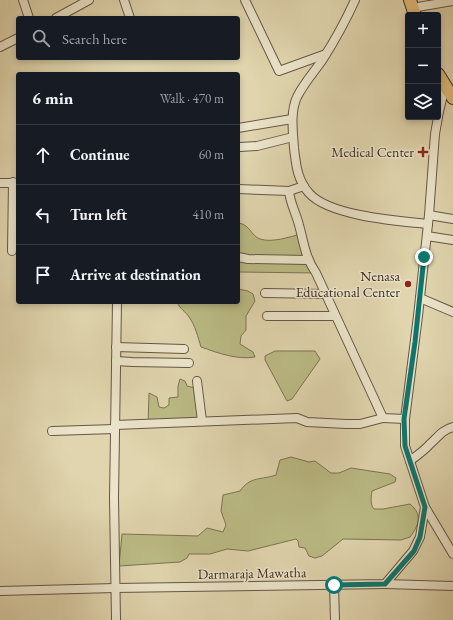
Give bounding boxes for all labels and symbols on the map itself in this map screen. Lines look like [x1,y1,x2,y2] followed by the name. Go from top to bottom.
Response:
[331,143,414,161] place label: Medical Center
[417,146,429,158] marker: Medical Center
[415,248,433,266] route end
[296,267,400,301] place label: Nenasa Educational Center
[403,279,413,289] marker: Nenasa Educational Center
[197,563,307,583] street label: Darmaraja Mawatha
[325,576,343,594] route start

